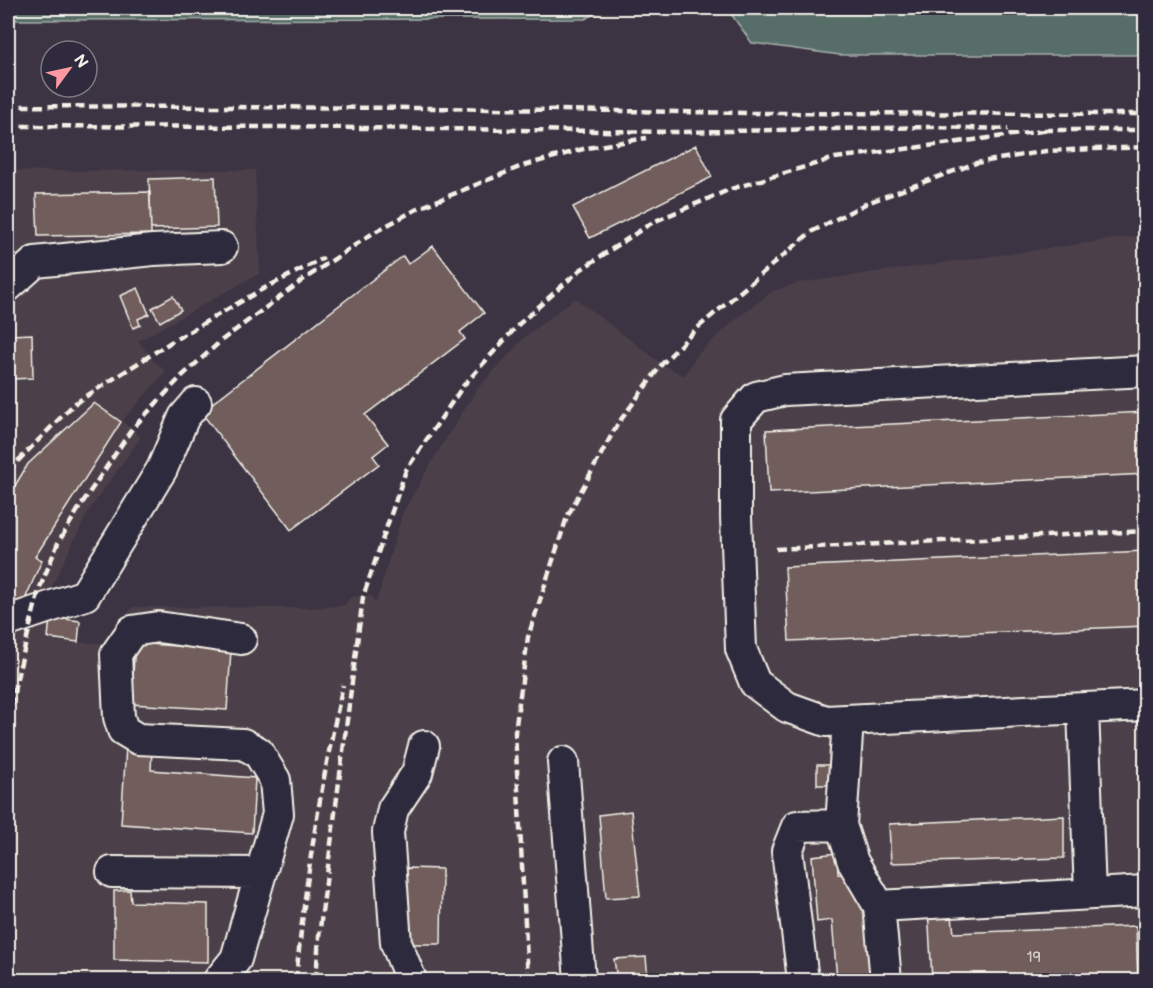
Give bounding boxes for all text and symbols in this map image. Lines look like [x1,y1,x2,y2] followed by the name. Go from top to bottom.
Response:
[39,39,99,99] north arrow
[69,51,92,72] text: N
[1027,948,1041,967] house number: 19

